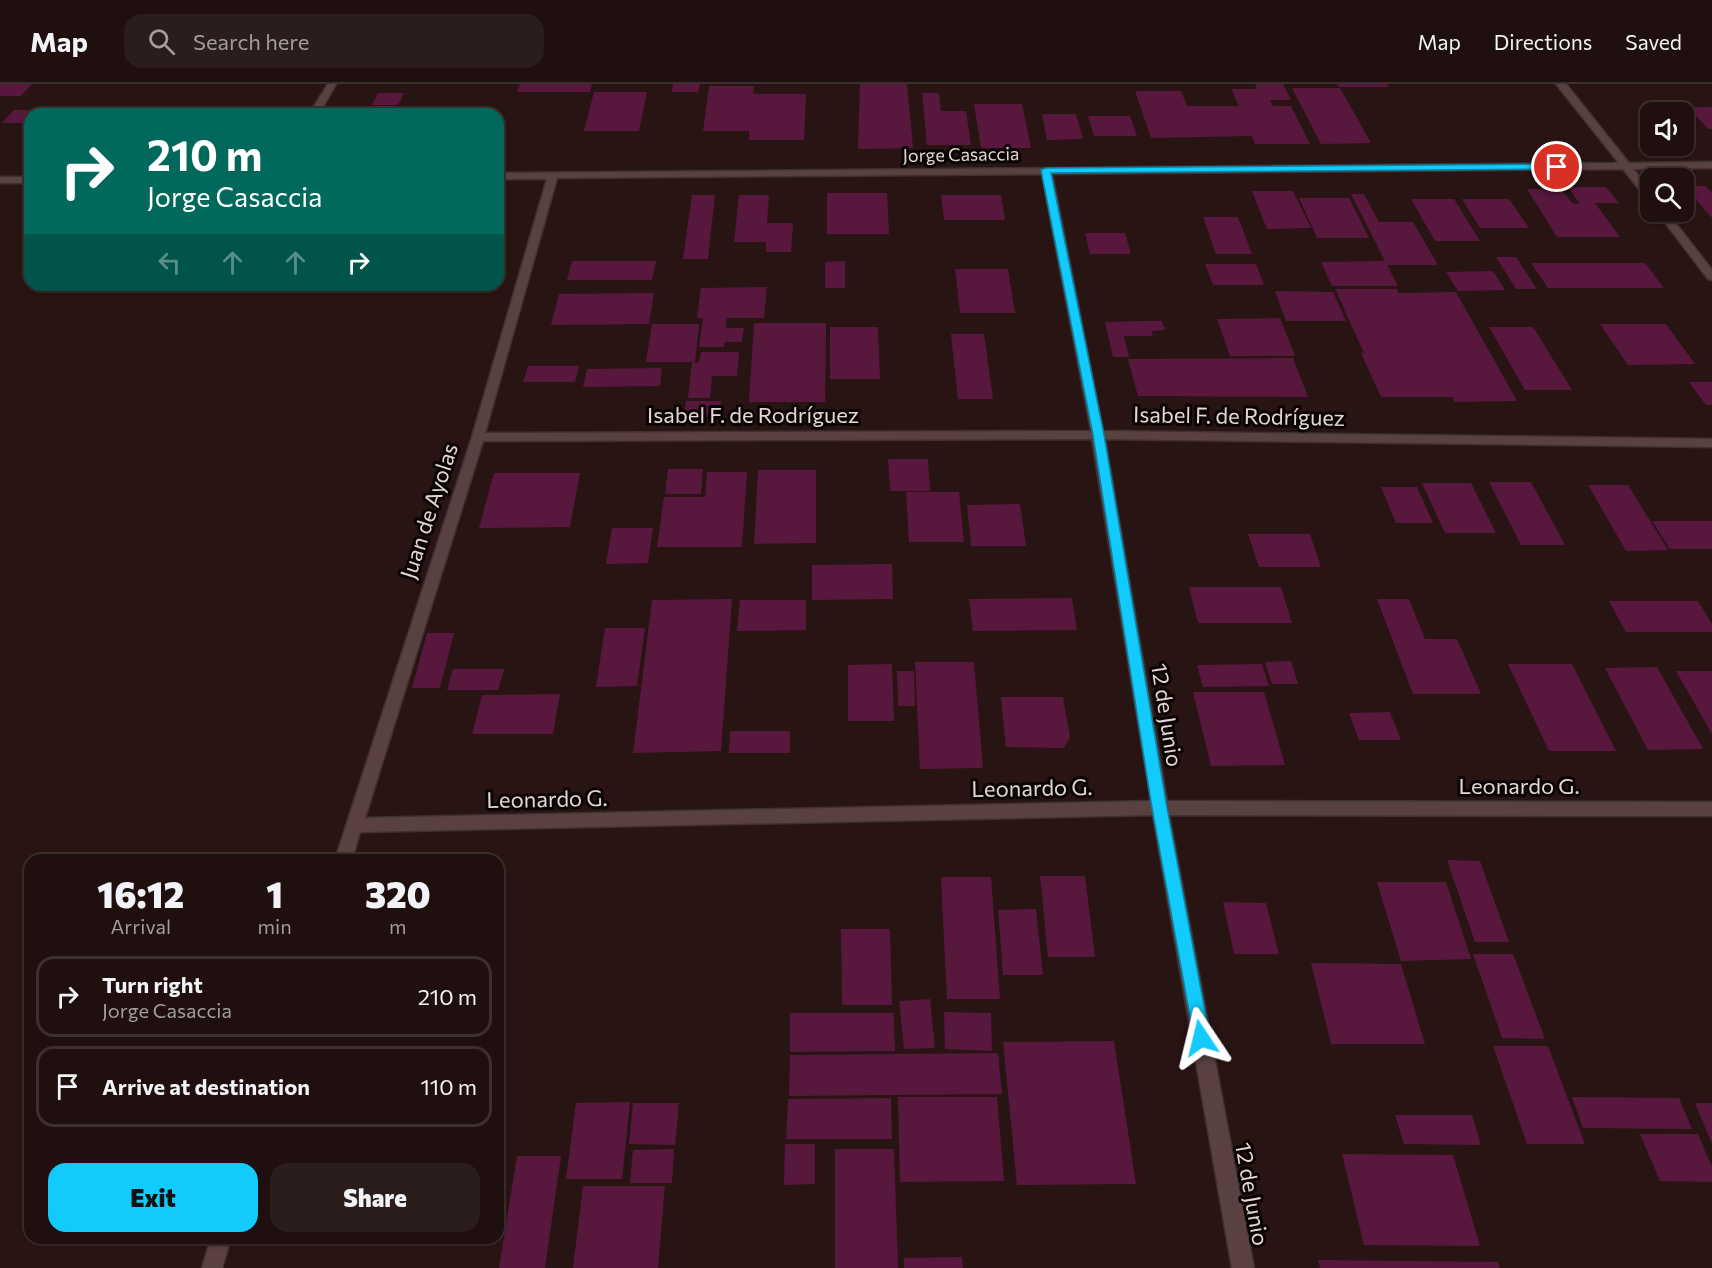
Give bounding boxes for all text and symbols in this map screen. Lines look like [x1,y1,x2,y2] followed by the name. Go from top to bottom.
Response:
[124,14,544,68] search box
[30,24,88,58] text: Map
[145,25,178,58] icon: search
[193,28,309,55] text: Search here
[1418,29,1461,54] text: Map
[1494,29,1592,54] text: Directions
[1625,29,1682,54] text: Saved
[1640,102,1694,222] map controls
[1640,102,1694,156] button: sound
[147,128,262,180] text: 210 m
[48,132,126,210] icon: right
[1531,141,1582,192] pin
[902,142,1020,166] street label: Jorge Casaccia
[1540,150,1573,183] icon: arrive
[1640,168,1694,222] button: search
[147,180,322,213] text: Jorge Casaccia
[153,246,186,279] icon: left
[216,246,249,279] icon: ahead
[279,246,312,279] icon: ahead
[342,246,375,279] icon: right
[1133,400,1345,431] street label: Isabel F. de Rodríguez
[647,401,859,428] street label: Isabel F. de Rodríguez
[394,440,463,582] street label: Juan de Ayolas
[1146,661,1189,769] street label: 12 de Junio
[1458,772,1580,799] street label: Leonardo G.
[971,773,1093,802] street label: Leonardo G.
[486,784,608,813] street label: Leonardo G.
[97,871,184,915] text: 16:12
[266,871,283,915] text: 1
[365,871,431,915] text: 320
[111,914,171,938] text: Arrival
[258,914,292,938] text: min
[389,914,407,938] text: m
[102,971,203,998] text: Turn right
[51,980,84,1013] icon: right
[418,983,477,1010] text: 210 m
[102,998,232,1022] text: Jorge Casaccia
[1169,1006,1233,1070] position arrow
[51,1070,84,1103] icon: arrive
[102,1073,310,1100] text: Arrive at destination
[420,1073,477,1100] text: 110 m
[1230,1140,1275,1248] street label: 12 de Junio
[48,1163,258,1232] button: Exit
[270,1163,480,1232] button: Share

